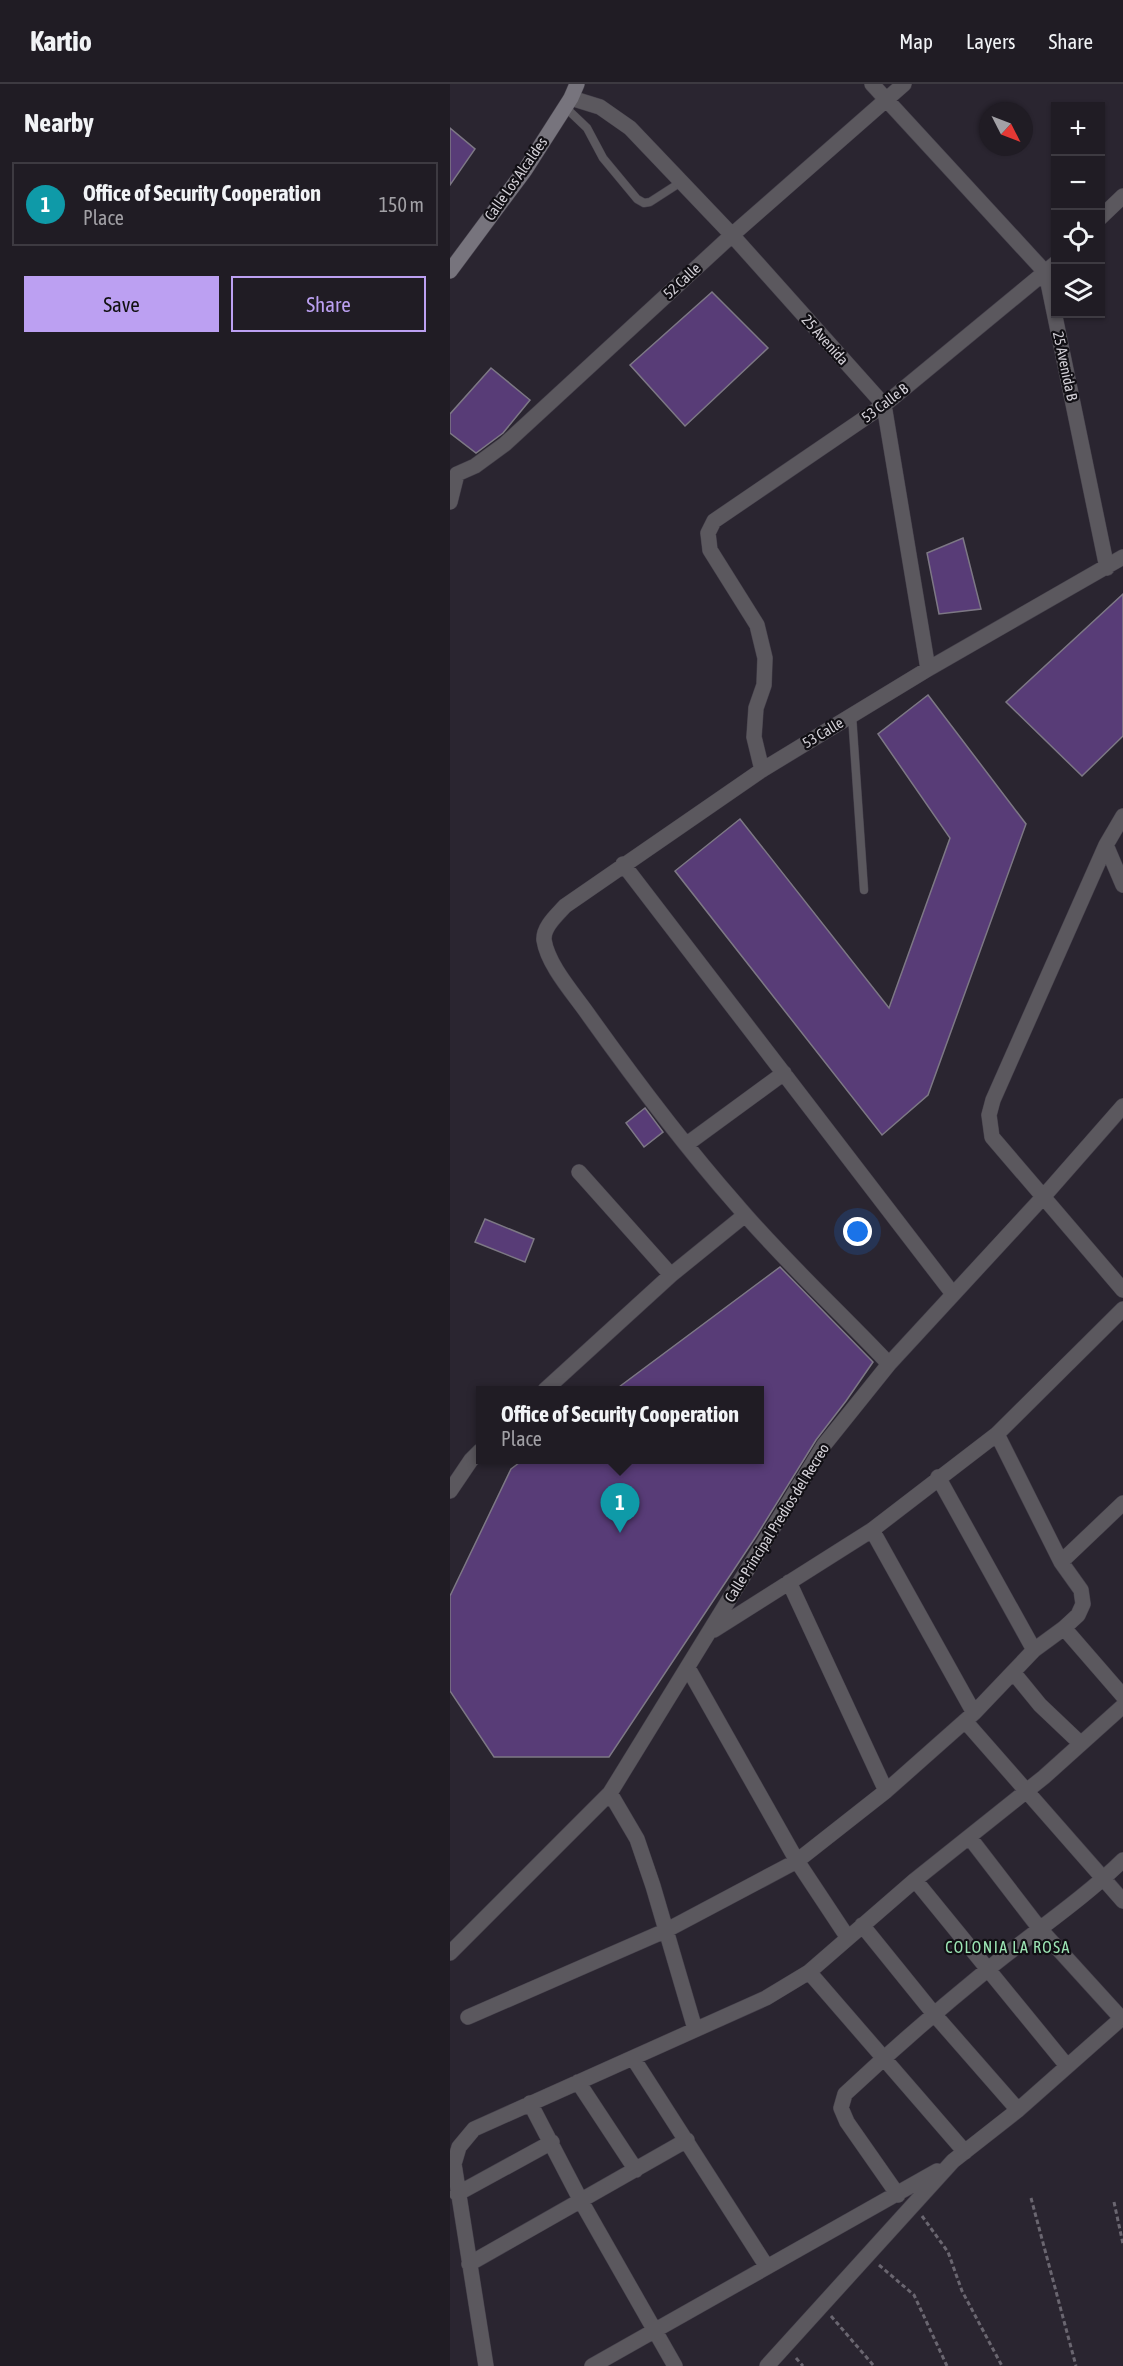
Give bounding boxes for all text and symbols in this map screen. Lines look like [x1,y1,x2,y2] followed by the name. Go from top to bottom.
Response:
[30,25,92,57] text: Kartio
[899,29,933,53] text: Map
[966,29,1016,53] text: Layers
[1049,29,1093,53] text: Share
[979,102,1033,156] north arrow
[1051,102,1105,318] map controls
[1051,102,1105,156] button: +
[24,108,94,138] text: Nearby
[481,134,550,223] street label: Calle Los Alcaldes
[1051,156,1105,210] button: −
[83,180,321,206] text: Office of Security Cooperation
[41,193,50,216] text: 1
[379,193,424,216] text: 150 m
[83,206,124,229] text: Place
[1051,210,1105,264] button: locate
[660,259,704,302] street label: 52 Calle
[1051,264,1105,318] button: layers
[24,276,219,332] button: Save
[231,276,426,332] button: Share
[799,311,852,368] street label: 25 Avenida
[1050,330,1081,402] street label: 25 Avenida B
[858,380,911,426] street label: 53 Calle B
[799,714,846,751] street label: 53 Calle
[843,1217,872,1246] your location
[476,1386,764,1464] popup
[501,1401,739,1427] text: Office of Security Cooperation
[501,1427,542,1450] text: Place
[721,1440,832,1605] street label: Calle Principal Predios del Recreo
[600,1484,640,1533] pin: 1
[945,1938,1071,1956] district label: COLONIA LA ROSA

